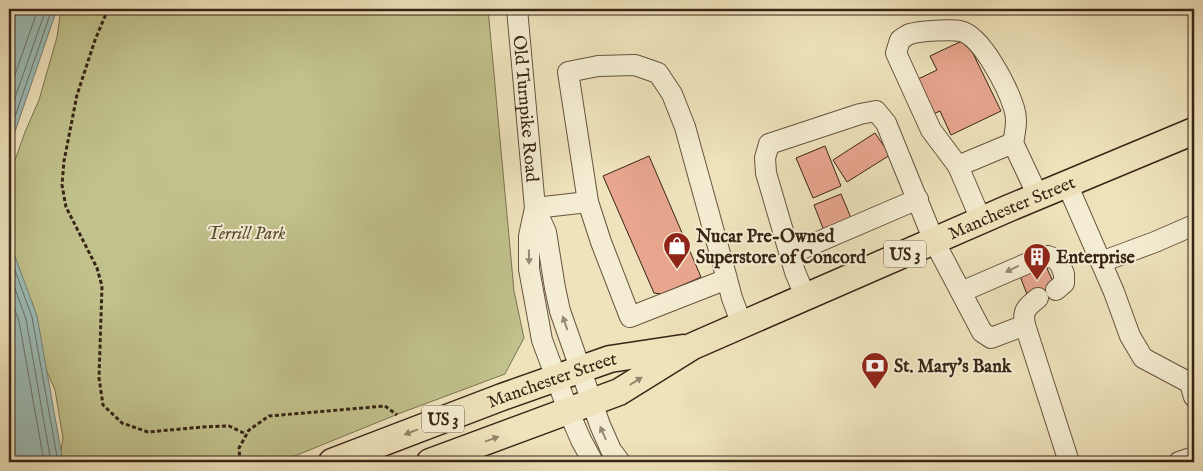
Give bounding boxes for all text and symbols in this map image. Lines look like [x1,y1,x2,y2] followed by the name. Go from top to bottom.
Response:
[506,34,543,184] street label: Old Turnpike Road
[945,172,1079,246] street label: Manchester Street
[206,223,286,246] park label: Terrill Park
[695,226,866,270] place label: Nucar Pre-Owned Superstore of Concord
[662,231,692,270] shop icon: Nucar Pre-Owned Superstore of Concord
[884,240,926,268] road number: US 3
[1022,242,1052,281] building icon: Enterprise
[1056,247,1136,270] place label: Enterprise
[525,249,533,265] one-way arrow
[1005,265,1019,273] one-way arrow
[560,315,568,330] one-way arrow
[484,348,618,414] street label: Manchester Street
[860,351,890,390] bank icon: St. Mary's Bank
[894,356,1013,379] place label: St. Mary's Bank
[630,377,643,386] one-way arrow
[422,406,464,432] road number: US 3
[599,426,607,440] one-way arrow
[403,428,418,436] one-way arrow
[485,435,500,442] one-way arrow

